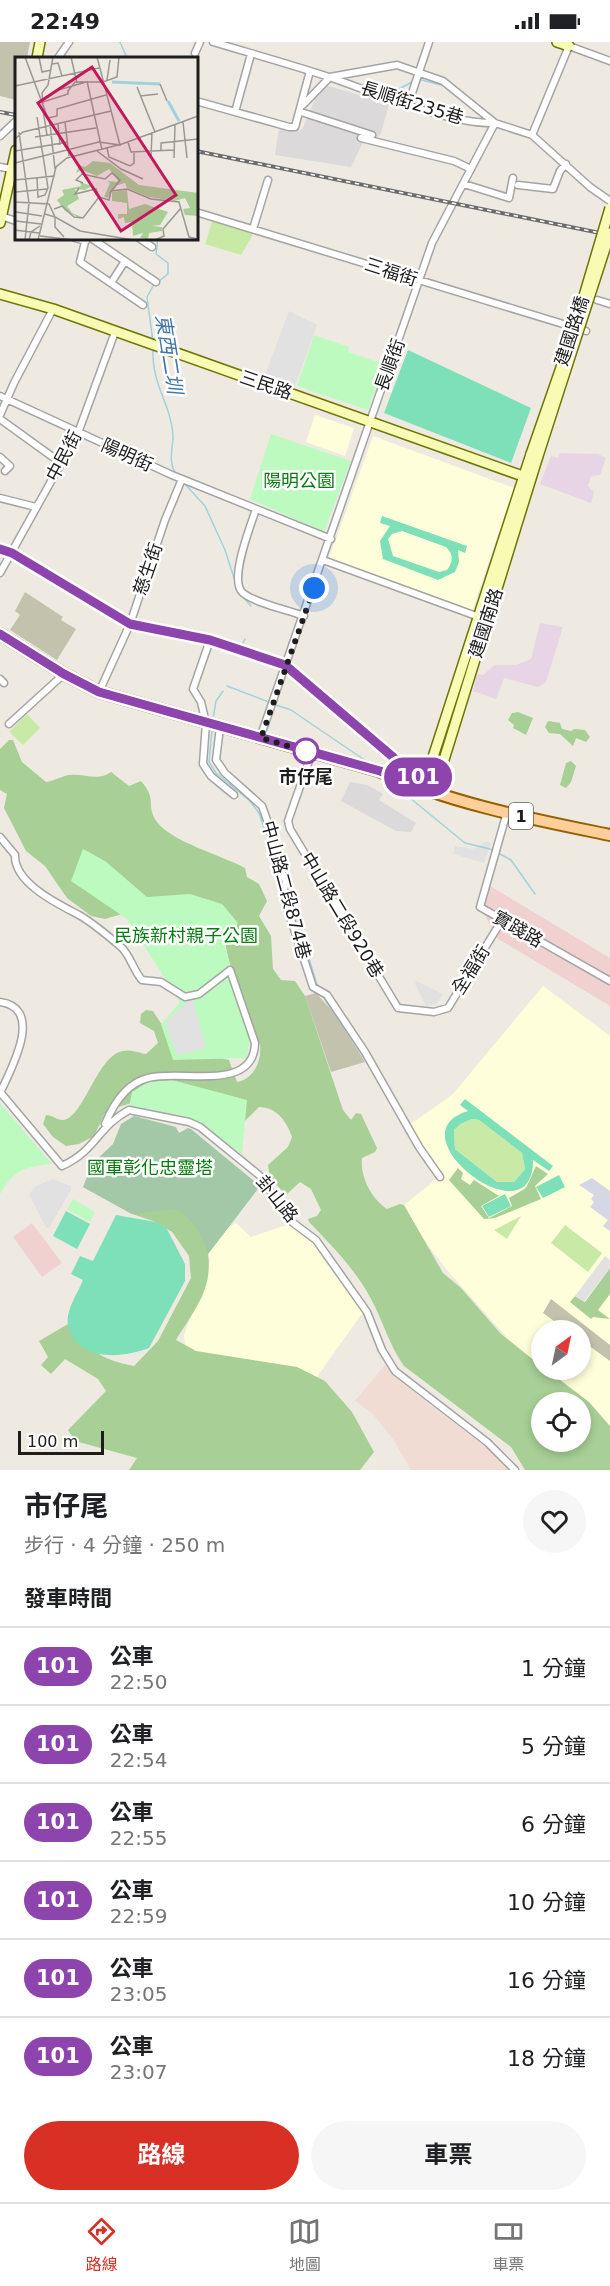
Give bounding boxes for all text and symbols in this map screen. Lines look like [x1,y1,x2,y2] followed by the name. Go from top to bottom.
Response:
[30,9,100,34] text: 22:49
[15,57,198,240] inset map
[358,77,466,128] street label: 長順街235巷
[362,253,420,290] street label: 三福街
[550,293,593,368] street label: 建國路橋
[151,313,188,398] water label: 東西二圳
[370,336,409,394] street label: 長順街
[237,366,295,403] street label: 三民路
[42,427,86,485] street label: 中民街
[98,434,156,475] street label: 陽明街
[263,470,335,491] park label: 陽明公園
[129,540,166,598] street label: 慈生街
[299,573,329,603] your location
[464,585,507,660] street label: 建國南路
[293,738,319,764] marker: 市仔尾
[384,758,452,796] line badge: 101
[396,765,440,789] text: 101
[279,766,333,787] place label: 市仔尾
[509,803,533,829] road number: 1
[258,818,315,961] street label: 中山路二段874巷
[297,848,388,981] street label: 中山路二段920巷
[490,906,547,951] street label: 實踐路
[114,925,258,946] park label: 民族新村親子公園
[447,941,494,998] street label: 全福街
[87,1157,213,1178] park label: 國軍彰化忠靈塔
[252,1171,303,1226] street label: 卦山路
[531,1320,591,1380] north arrow
[531,1320,591,1452] map controls
[531,1392,591,1452] button: locate
[18,1428,104,1456] scale bar
[27,1432,78,1451] text: 100 m
[24,1490,108,1523] text: 市仔尾
[523,1490,586,1553] button: heart
[24,1533,225,1557] text: 步行 · 4 分鐘 · 250 m
[24,1586,112,1611] text: 發車時間
[110,1644,154,1669] text: 公車
[36,1654,80,1678] text: 101
[521,1656,586,1681] text: 1 分鐘
[110,1670,167,1694] text: 22:50
[110,1722,154,1747] text: 公車
[36,1732,80,1756] text: 101
[521,1734,586,1759] text: 5 分鐘
[110,1748,167,1772] text: 22:54
[110,1800,154,1825] text: 公車
[36,1810,80,1834] text: 101
[521,1812,586,1837] text: 6 分鐘
[110,1826,167,1850] text: 22:55
[110,1878,154,1903] text: 公車
[36,1888,80,1912] text: 101
[507,1890,586,1915] text: 10 分鐘
[110,1904,167,1928] text: 22:59
[110,1956,154,1981] text: 公車
[36,1966,80,1990] text: 101
[507,1968,586,1993] text: 16 分鐘
[110,1982,167,2006] text: 23:05
[110,2034,154,2059] text: 公車
[36,2044,80,2068] text: 101
[507,2046,586,2071] text: 18 分鐘
[110,2060,167,2084] text: 23:07
[24,2121,299,2190] button: 路線
[311,2121,586,2190] button: 車票
[85,2215,118,2275] tab: 路線
[288,2215,321,2275] tab: 地圖
[492,2215,525,2275] tab: 車票

